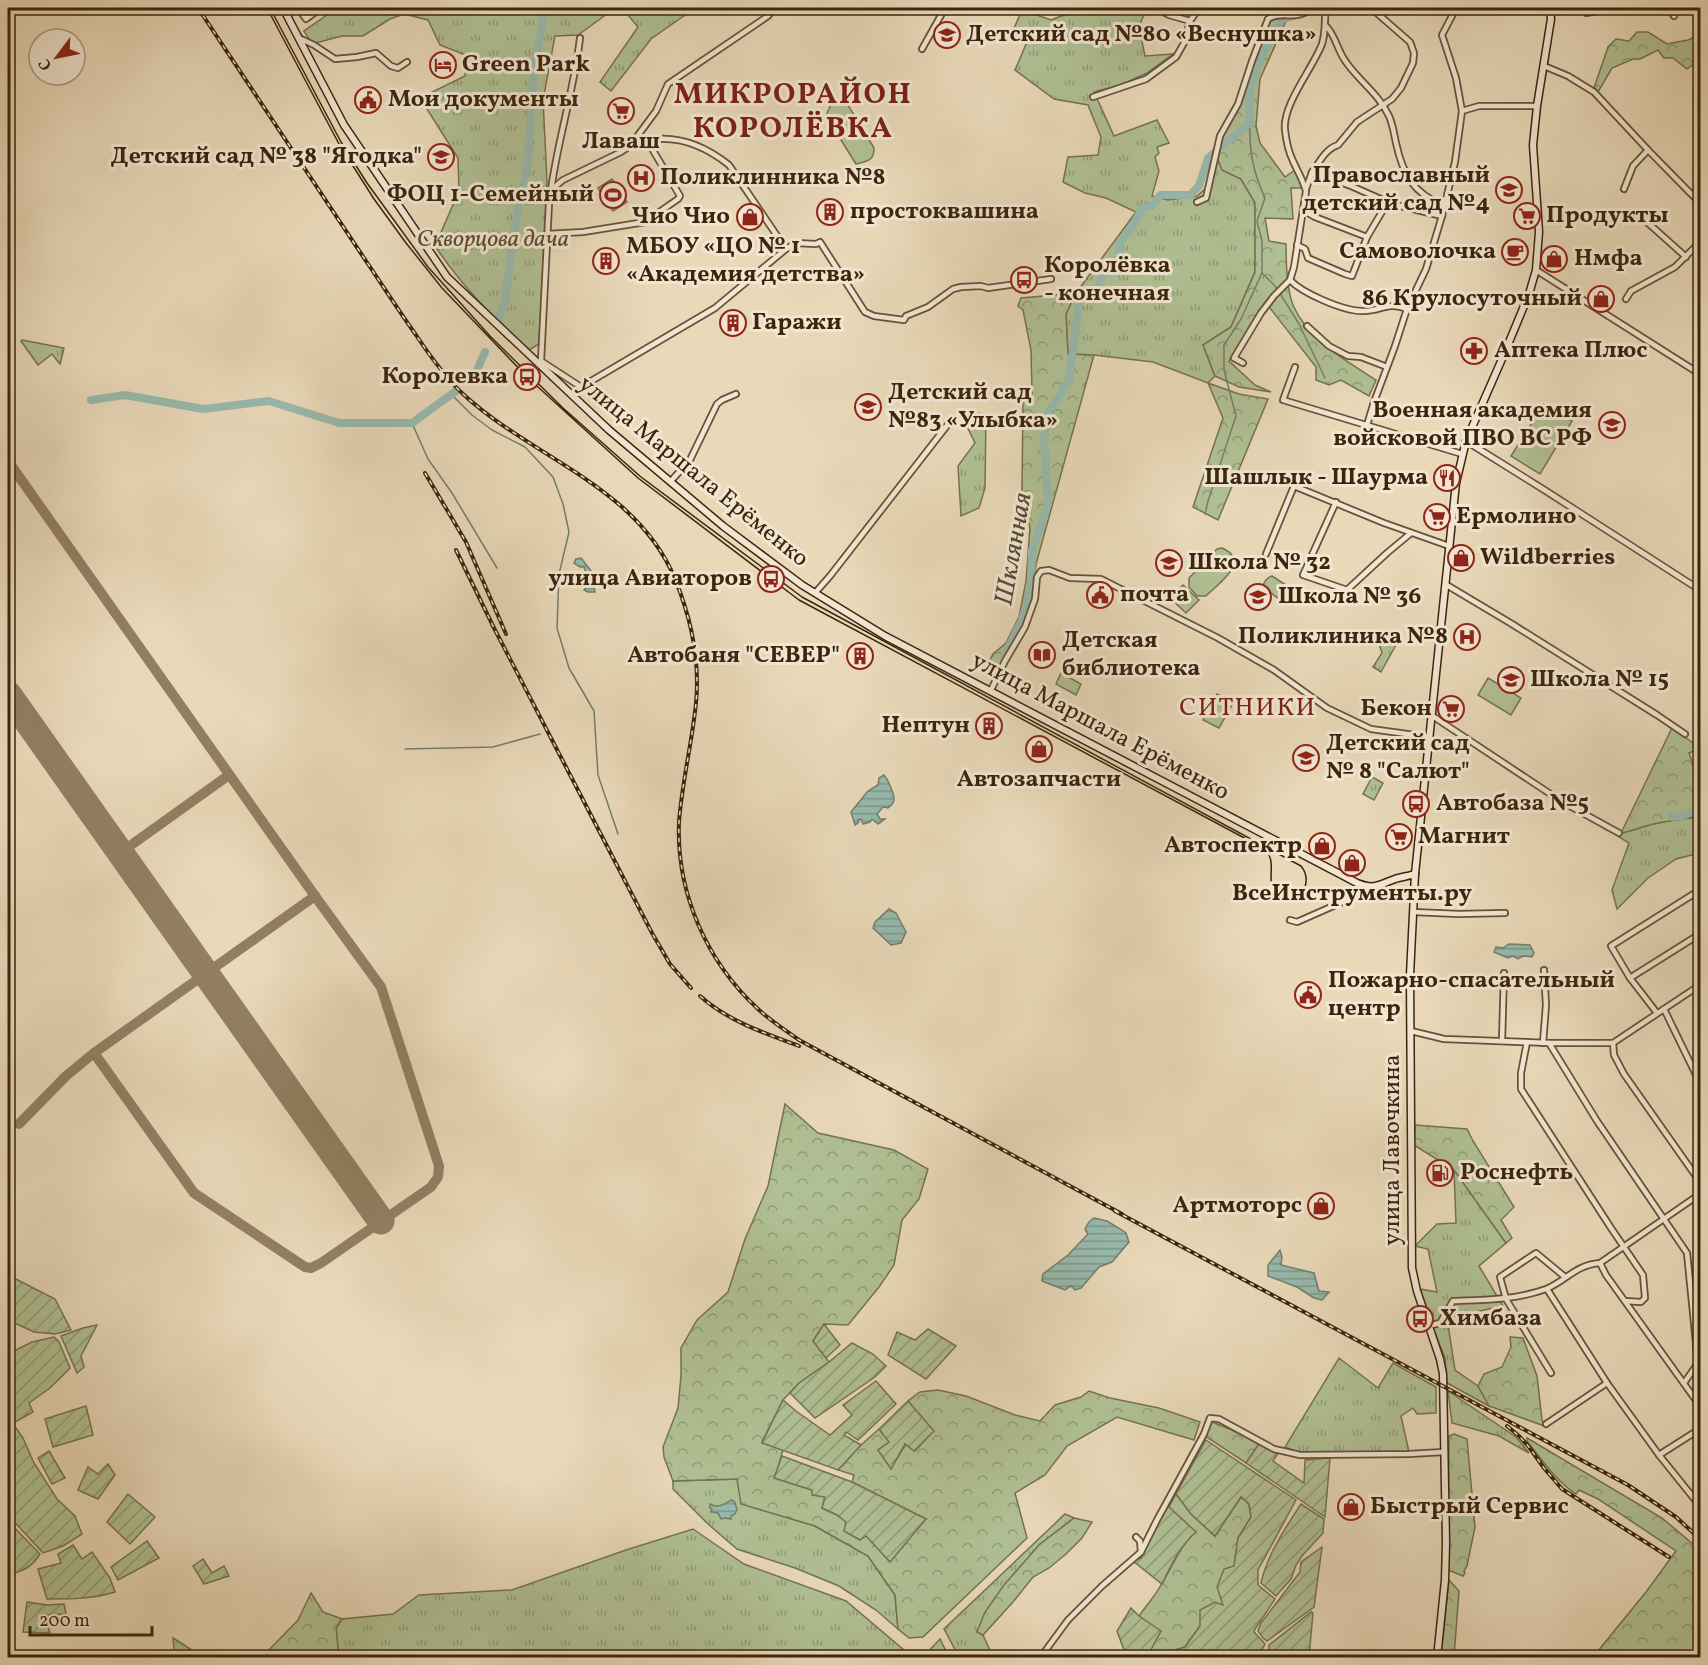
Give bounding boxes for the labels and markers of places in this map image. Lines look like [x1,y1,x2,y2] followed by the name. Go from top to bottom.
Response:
[966,18,1317,52] place label: Детский сад №80 «Веснушка»
[932,20,962,50] school or university icon: Детский сад №80 «Веснушка»
[462,48,591,82] place label: Green Park
[428,50,458,80] hotel icon: Green Park
[388,83,579,117] place label: Мои документы
[353,85,383,115] public building icon: Мои документы
[606,96,636,126] supermarket icon: Лаваш
[582,125,660,159] place label: Лаваш
[110,140,422,174] place label: Детский сад № 38 "Ягодка"
[426,142,456,172] school or university icon: Детский сад № 38 "Ягодка"
[1302,159,1490,221] place label: Православный детский сад №4
[660,161,886,195] place label: Поликлинника №8
[626,163,656,193] hospital icon: Поликлинника №8
[1494,175,1524,205] school or university icon: Православный детский сад №4
[387,178,594,212] place label: ФОЦ 1-Семейный
[598,180,628,210] sports icon: ФОЦ 1-Семейный
[850,195,1039,229] place label: простоквашина
[815,197,845,227] building icon: простоквашина
[1546,199,1669,233] place label: Продукты
[632,200,730,234] place label: Чио Чио
[1512,201,1542,231] supermarket icon: Продукты
[735,202,765,232] shop icon: Чио Чио
[626,230,865,292] place label: МБОУ «ЦО № 1 «Академия детства»
[1339,235,1496,269] place label: Самоволочка
[1500,237,1530,267] cafe icon: Самоволочка
[1574,242,1643,276] place label: Нмфа
[1539,244,1569,274] shop icon: Нмфа
[591,246,621,276] building icon: МБОУ «ЦО № 1 «Академия детства»
[1044,249,1171,311] place label: Королёвка - конечная
[1009,265,1039,295] bus stop icon: Королёвка - конечная
[1362,282,1582,316] place label: 86 Крулосуточный
[1586,284,1616,314] shop icon: 86 Крулосуточный
[752,306,842,340] place label: Гаражи
[718,308,748,338] building icon: Гаражи
[1494,334,1648,368] place label: Аптека Плюс
[1459,336,1489,366] pharmacy icon: Аптека Плюс
[381,360,508,394] place label: Королевка
[512,362,542,392] bus stop icon: Королевка
[888,376,1058,438] place label: Детский сад №83 «Улыбка»
[853,392,883,422] school or university icon: Детский сад №83 «Улыбка»
[1333,394,1592,456] place label: Военная академия войсковой ПВО ВС РФ
[1597,410,1627,440] school or university icon: Военная академия войсковой ПВО ВС РФ
[1204,461,1428,495] place label: Шашлык - Шаурма
[1432,463,1462,493] restaurant icon: Шашлык - Шаурма
[1456,500,1577,534] place label: Ермолино
[1422,502,1452,532] supermarket icon: Ермолино
[1480,541,1615,575] place label: Wildberries
[1446,543,1476,573] shop icon: Wildberries
[1188,546,1331,580] place label: Школа № 32
[1154,548,1184,578] school or university icon: Школа № 32
[548,562,752,596] place label: улица Авиаторов
[756,564,786,594] bus stop icon: улица Авиаторов
[1120,578,1189,612] place label: почта
[1085,580,1115,610] public building icon: почта
[1278,580,1421,614] place label: Школа № 36
[1243,582,1273,612] school or university icon: Школа № 36
[1238,620,1448,654] place label: Поликлиника №8
[1452,622,1482,652] hospital icon: Поликлиника №8
[1062,624,1200,686] place label: Детская библиотека
[627,639,840,673] place label: Автобаня "СЕВЕР"
[1027,640,1057,670] library icon: Детская библиотека
[845,641,875,671] building icon: Автобаня "СЕВЕР"
[1530,663,1669,697] place label: Школа № 15
[1496,665,1526,695] school or university icon: Школа № 15
[1361,692,1432,726] place label: Бекон
[1436,694,1466,724] supermarket icon: Бекон
[881,709,970,743] place label: Нептун
[974,711,1004,741] building icon: Нептун
[1326,727,1470,789] place label: Детский сад № 8 "Салют"
[1024,734,1054,764] shop icon: Автозапчасти
[1291,743,1321,773] school or university icon: Детский сад № 8 "Салют"
[957,763,1121,797] place label: Автозапчасти
[1436,787,1589,821] place label: Автобаза №5
[1401,789,1431,819] bus stop icon: Автобаза №5
[1418,820,1510,854] place label: Магнит
[1384,822,1414,852] supermarket icon: Магнит
[1164,829,1302,863] place label: Автоспектр
[1307,831,1337,861] shop icon: Автоспектр
[1337,848,1367,878] shop icon: ВсеИнструменты.ру
[1232,877,1473,911] place label: ВсеИнструменты.ру
[1328,964,1615,1026] place label: Пожарно-спасательный центр
[1293,980,1323,1010] public building icon: Пожарно-спасательный центр
[1460,1156,1573,1190] place label: Роснефть
[1425,1158,1455,1188] fuel station icon: Роснефть
[1173,1189,1302,1223] place label: Артмоторс
[1306,1191,1336,1221] shop icon: Артмоторс
[1440,1302,1542,1336] place label: Химбаза
[1405,1304,1435,1334] bus stop icon: Химбаза
[1370,1490,1569,1524] place label: Быстрый Сервис
[1336,1492,1366,1522] shop icon: Быстрый Сервис

